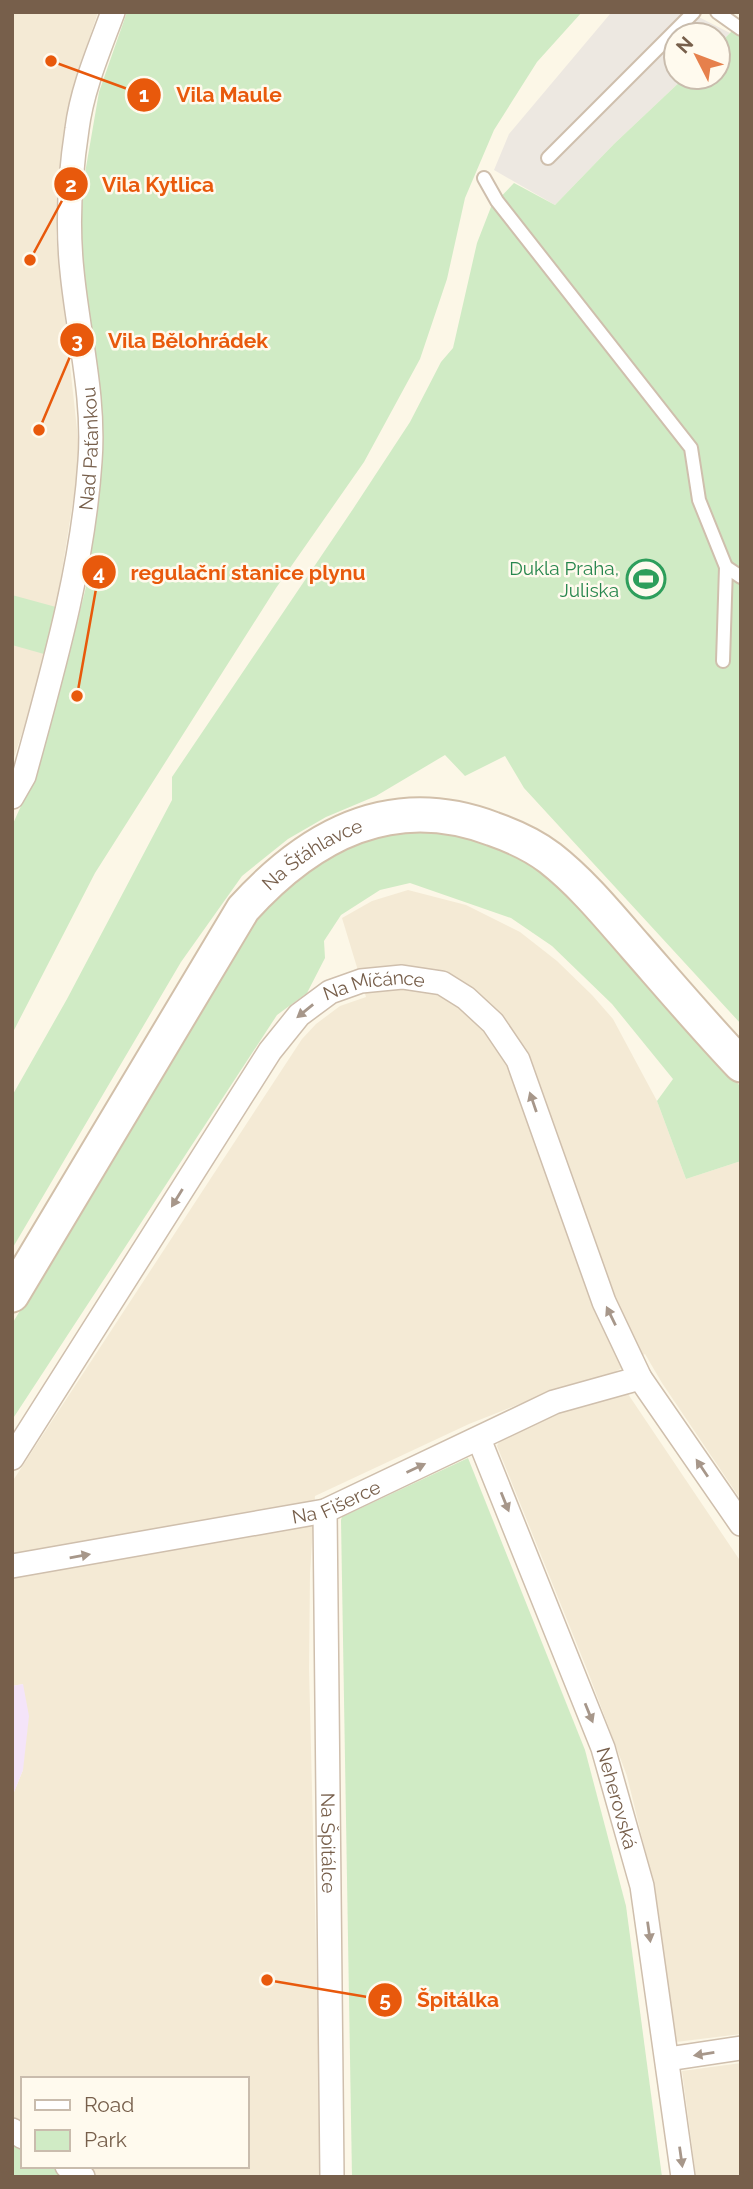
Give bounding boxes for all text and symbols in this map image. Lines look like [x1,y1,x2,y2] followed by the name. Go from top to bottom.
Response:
[662,21,732,91] north arrow
[671,32,697,57] text: N
[127,74,295,116] callout: Vila Maule
[139,82,149,107] text: 1
[176,82,282,107] text: Vila Maule
[53,163,228,205] callout: Vila Kytlica
[65,172,77,197] text: 2
[102,172,214,197] text: Vila Kytlica
[59,319,282,361] callout: Vila Bělohrádek
[71,328,83,353] text: 3
[108,328,268,353] text: Vila Bělohrádek
[74,386,102,511] street label: Nad Paťankou
[82,551,380,593] callout: regulační stanice plynu
[509,557,619,601] place label: Dukla Praha, Juliska
[625,558,667,600] sports icon: Dukla Praha, Juliska
[93,560,105,585] text: 4
[131,560,366,585] text: regulační stanice plynu
[257,814,365,895] street label: Na Šťáhlavce
[320,966,427,1005] street label: Na Míčánce
[296,1003,313,1018] one-way arrow
[527,1092,538,1113] one-way arrow
[170,1188,183,1208] one-way arrow
[605,1306,616,1326] one-way arrow
[695,1459,709,1477] one-way arrow
[406,1463,426,1474] one-way arrow
[290,1475,384,1528] street label: Na Fišerce
[499,1492,510,1513] one-way arrow
[69,1550,91,1561] one-way arrow
[584,1703,595,1724] one-way arrow
[592,1745,642,1851] street label: Neherovská
[317,1793,340,1893] street label: Na Špitálce
[643,1921,654,1943] one-way arrow
[368,1979,512,2021] callout: Špitálka
[379,1987,391,2012] text: 5
[417,1987,499,2012] text: Špitálka
[693,2049,715,2060] one-way arrow
[21,2077,248,2168] legend
[84,2092,134,2117] text: Road
[84,2127,127,2152] text: Park
[676,2147,687,2169] one-way arrow

